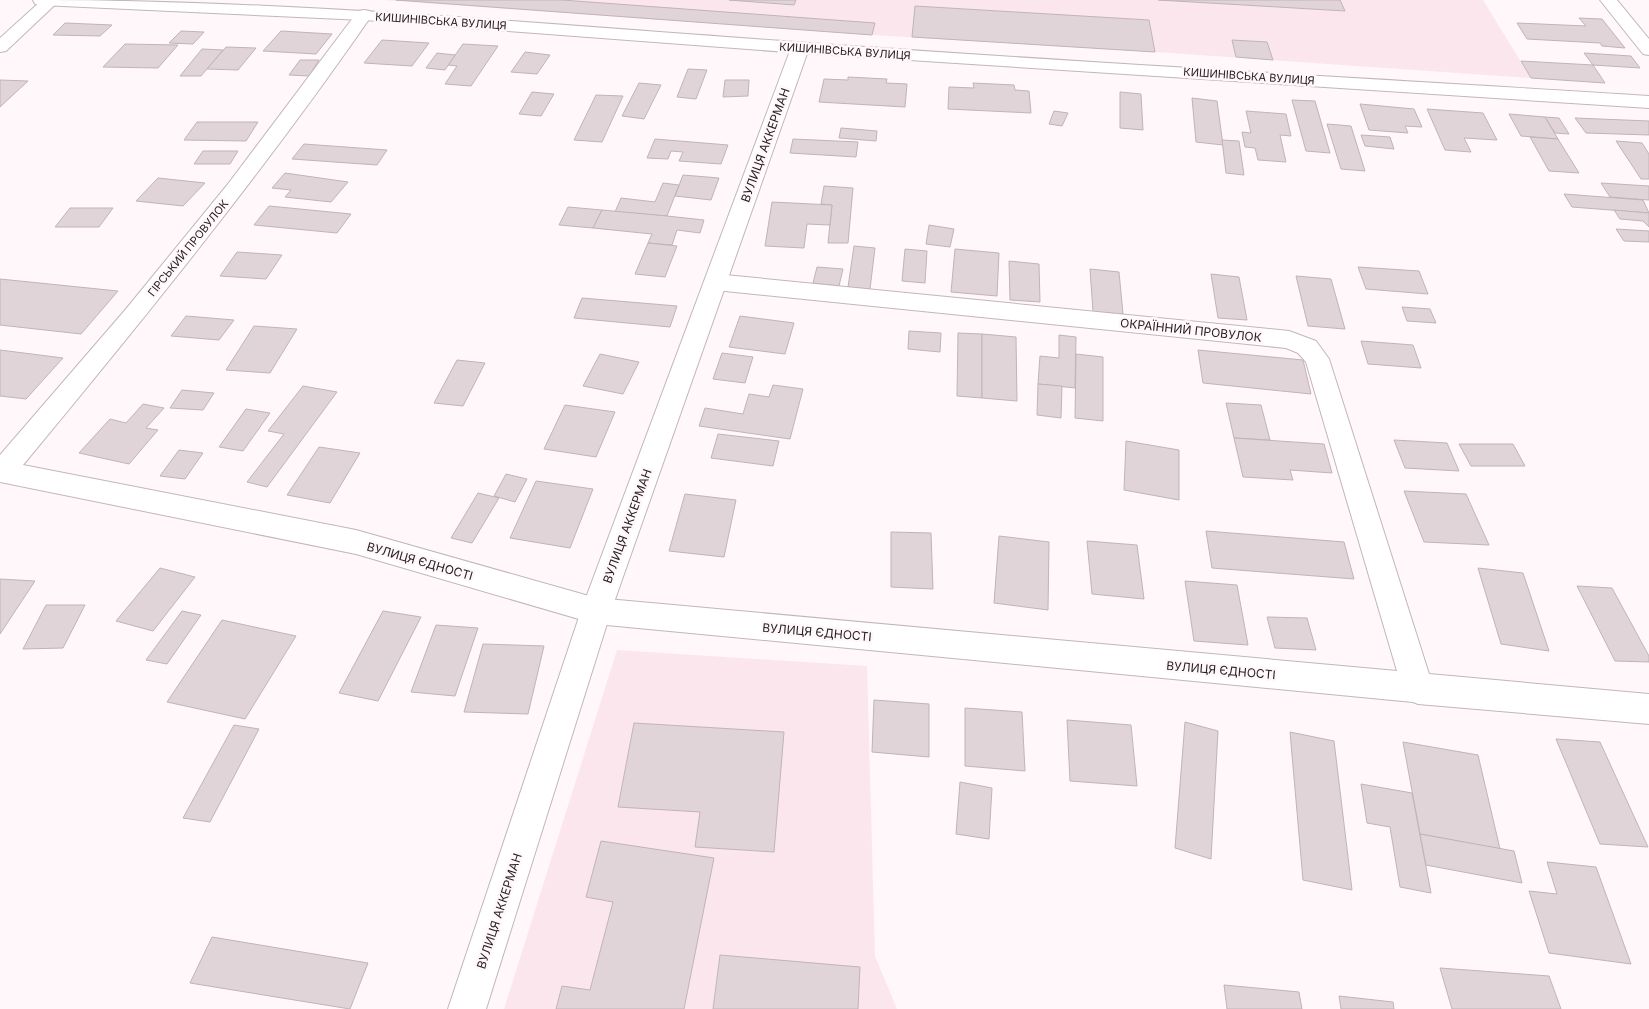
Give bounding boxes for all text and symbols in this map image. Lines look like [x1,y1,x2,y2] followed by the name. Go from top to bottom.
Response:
[375,9,507,33] street label: КИШИНІВСЬКА ВУЛИЦЯ
[779,39,911,63] street label: КИШИНІВСЬКА ВУЛИЦЯ
[1183,64,1315,88] street label: КИШИНІВСЬКА ВУЛИЦЯ
[737,86,793,204] street label: ВУЛИЦЯ АККЕРМАН
[145,196,232,299] street label: ГІРСЬКИЙ ПРОВУЛОК
[1120,315,1262,345] street label: ОКРАЇННИЙ ПРОВУЛОК
[599,467,655,585] street label: ВУЛИЦЯ АККЕРМАН
[365,539,475,583] street label: ВУЛИЦЯ ЄДНОСТІ
[762,620,872,644] street label: ВУЛИЦЯ ЄДНОСТІ
[1166,658,1276,682] street label: ВУЛИЦЯ ЄДНОСТІ
[473,851,525,971] street label: ВУЛИЦЯ АККЕРМАН

